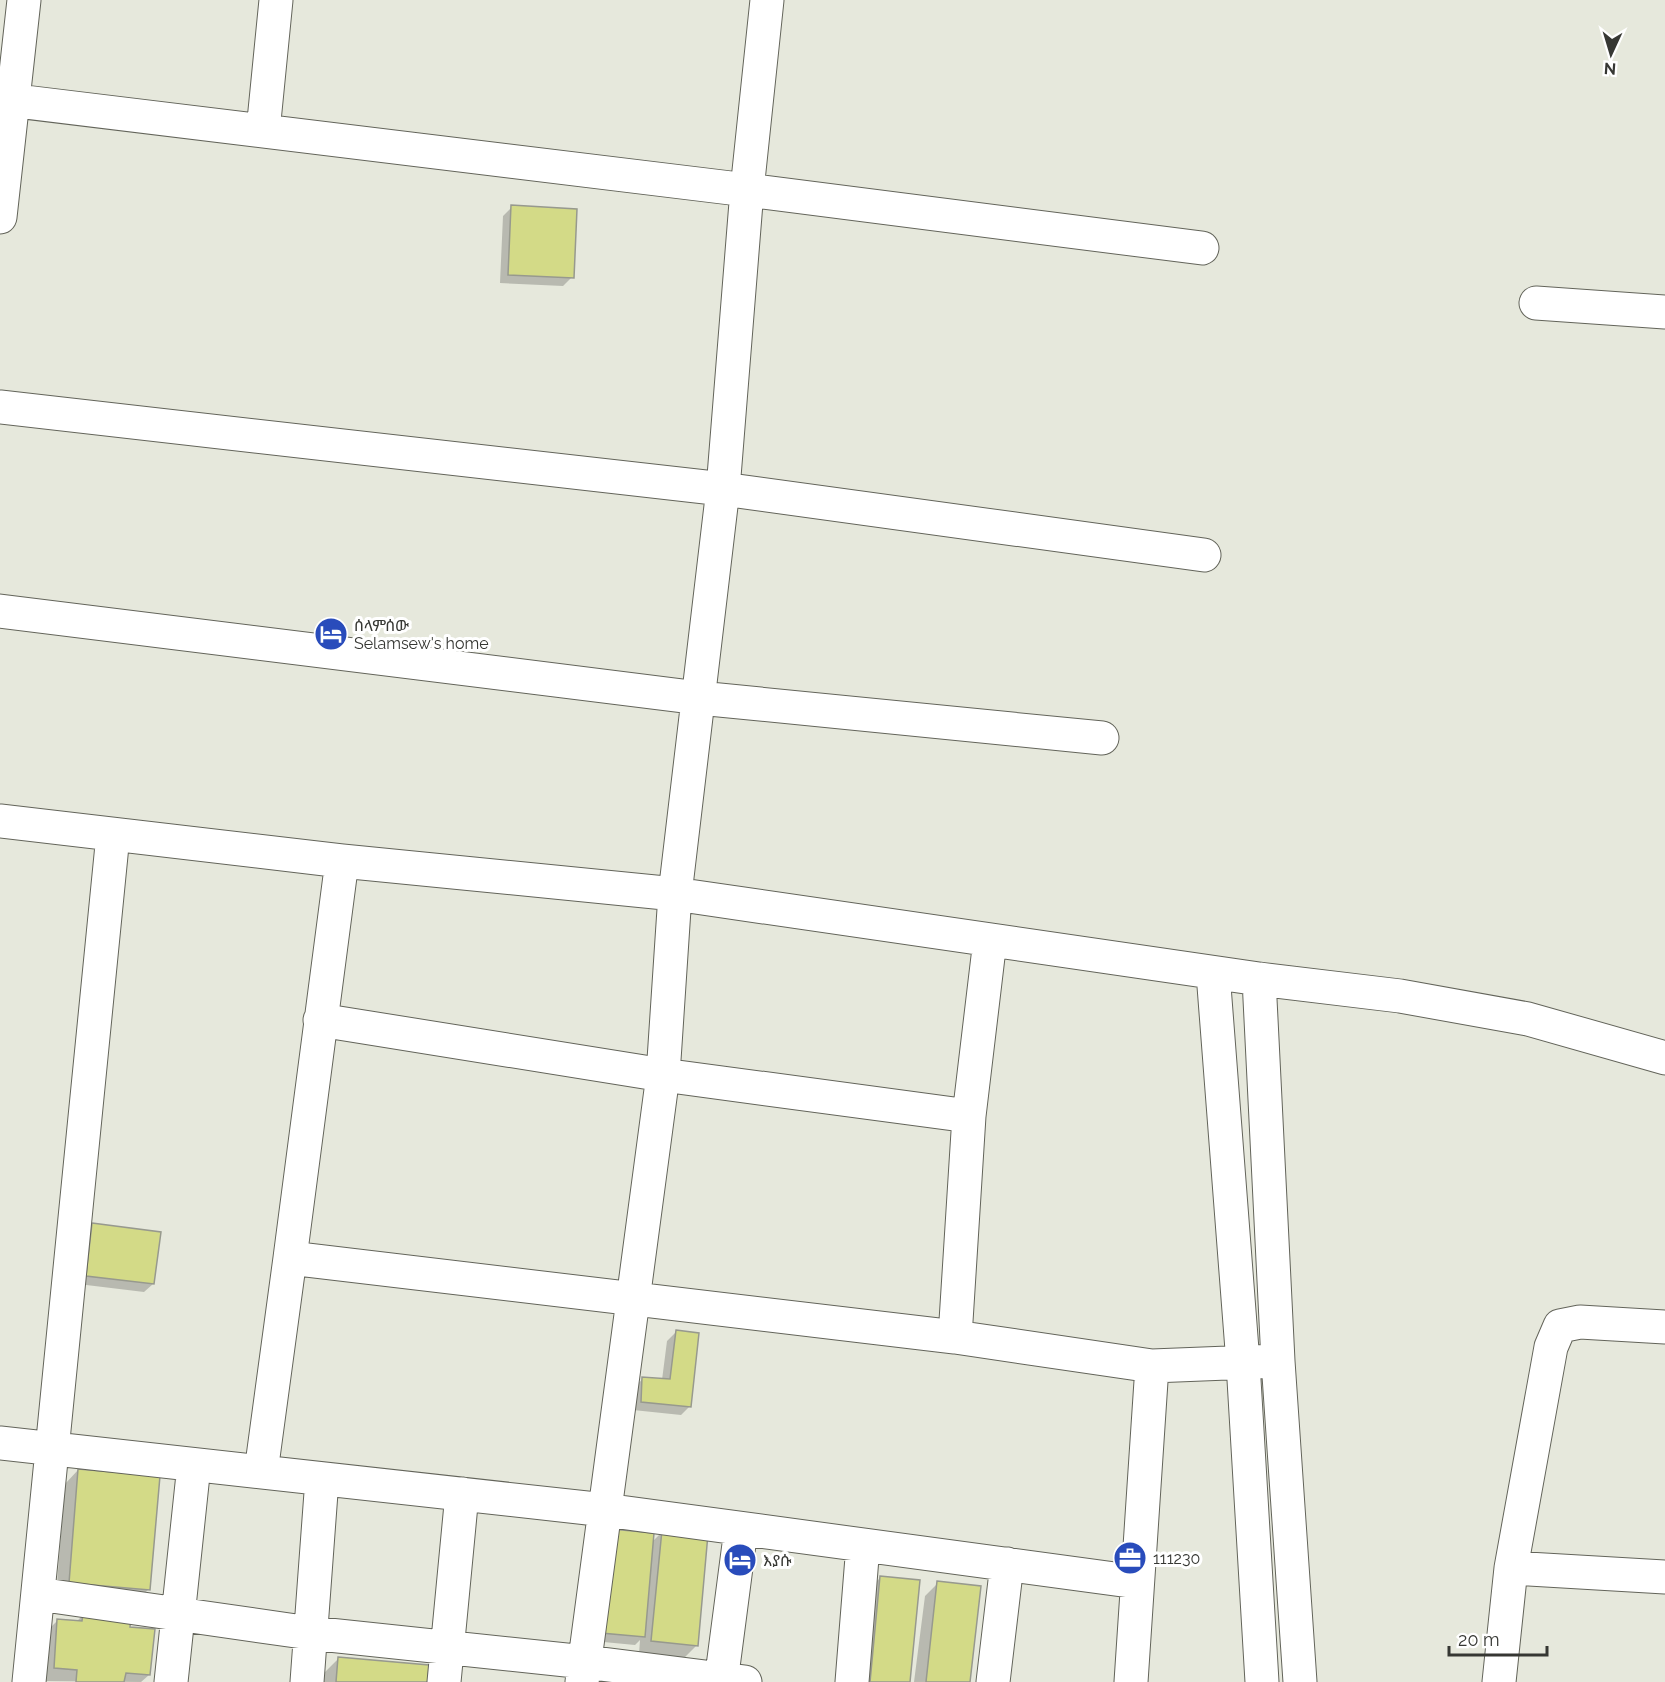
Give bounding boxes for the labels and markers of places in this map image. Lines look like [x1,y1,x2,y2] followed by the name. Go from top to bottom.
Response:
[313,616,349,652] hotel icon: ሰላምሰው Selamsew's home
[354,616,489,653] place label: ሰላምሰው Selamsew's home
[1112,1540,1148,1576] office icon: 111230
[722,1542,758,1578] hotel icon: እያሱ
[1153,1549,1200,1568] place label: 111230
[763,1551,792,1570] place label: እያሱ

